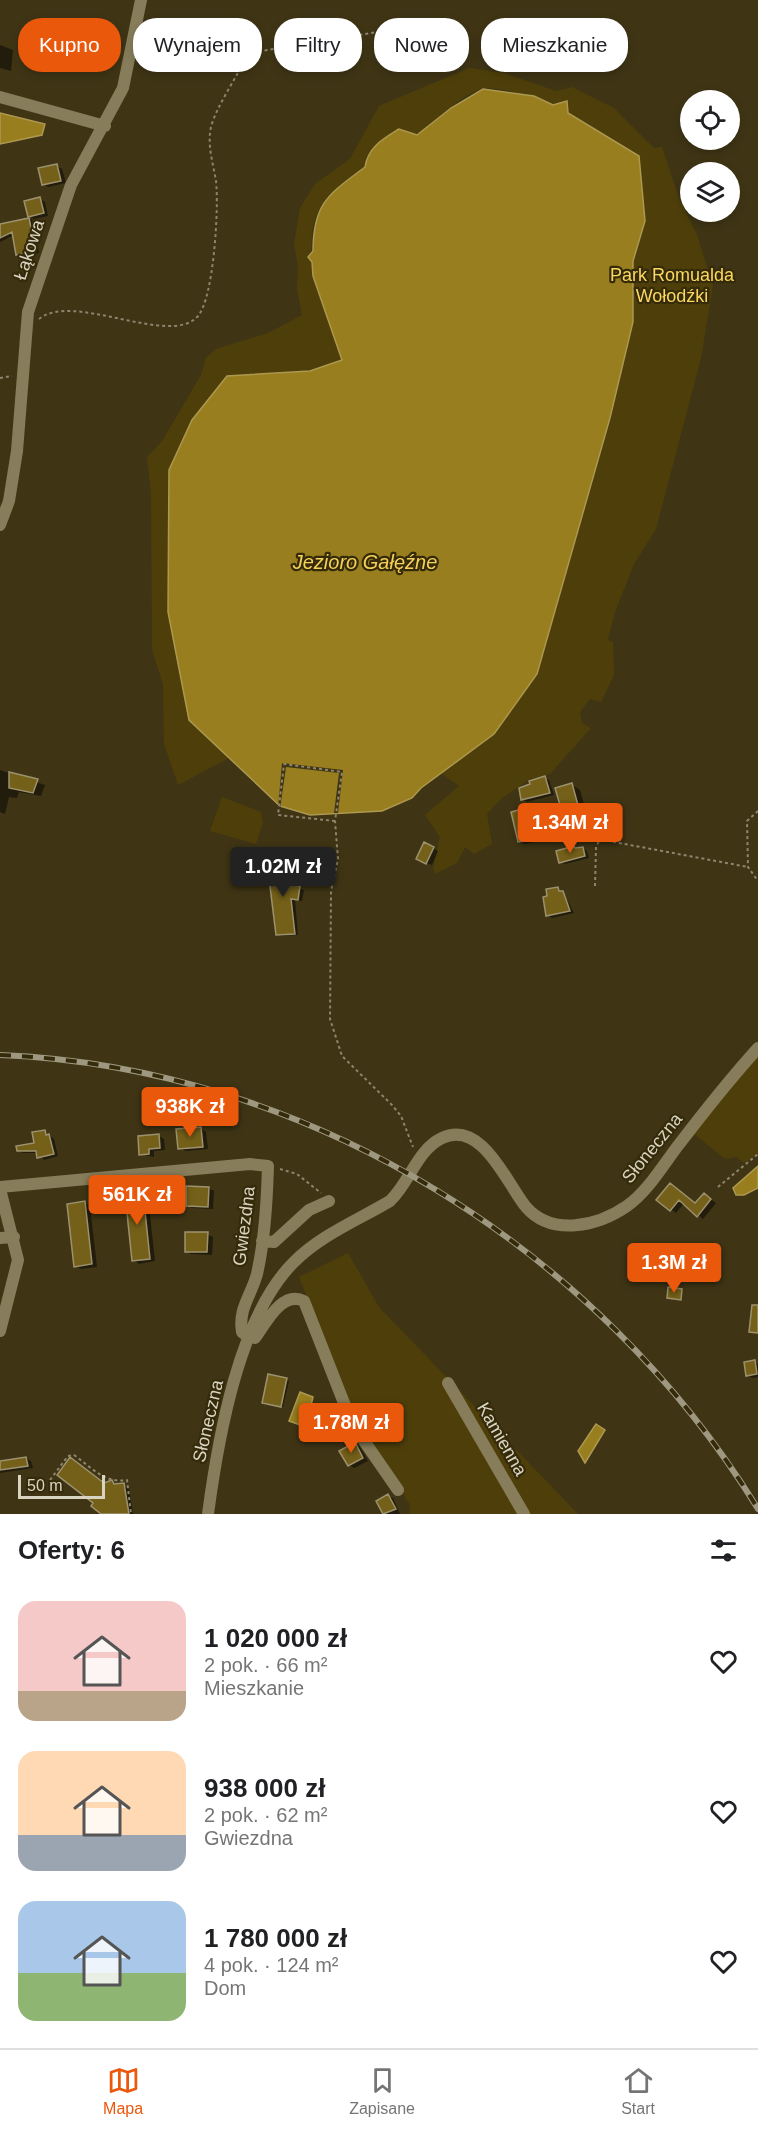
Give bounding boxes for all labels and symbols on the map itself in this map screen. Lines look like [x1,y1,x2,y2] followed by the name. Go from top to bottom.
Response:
[10,216,48,283] street label: Łąkowa
[610,265,735,306] park label: Park Romualda Wołodźki
[292,551,437,573] water label: Jezioro Gałęźne
[508,803,632,854] pin: 1.34M zł
[221,847,345,898] pin: 1.02M zł
[135,1087,245,1138] pin: 938K zł
[618,1108,687,1187] street label: Słoneczna
[82,1175,192,1226] pin: 561K zł
[229,1184,259,1267] street label: Gwiezdna
[619,1243,729,1294] pin: 1.3M zł
[189,1377,227,1464] street label: Słoneczna
[473,1399,531,1480] street label: Kamienna
[289,1403,413,1454] pin: 1.78M zł
[18,1472,105,1500] scale bar

